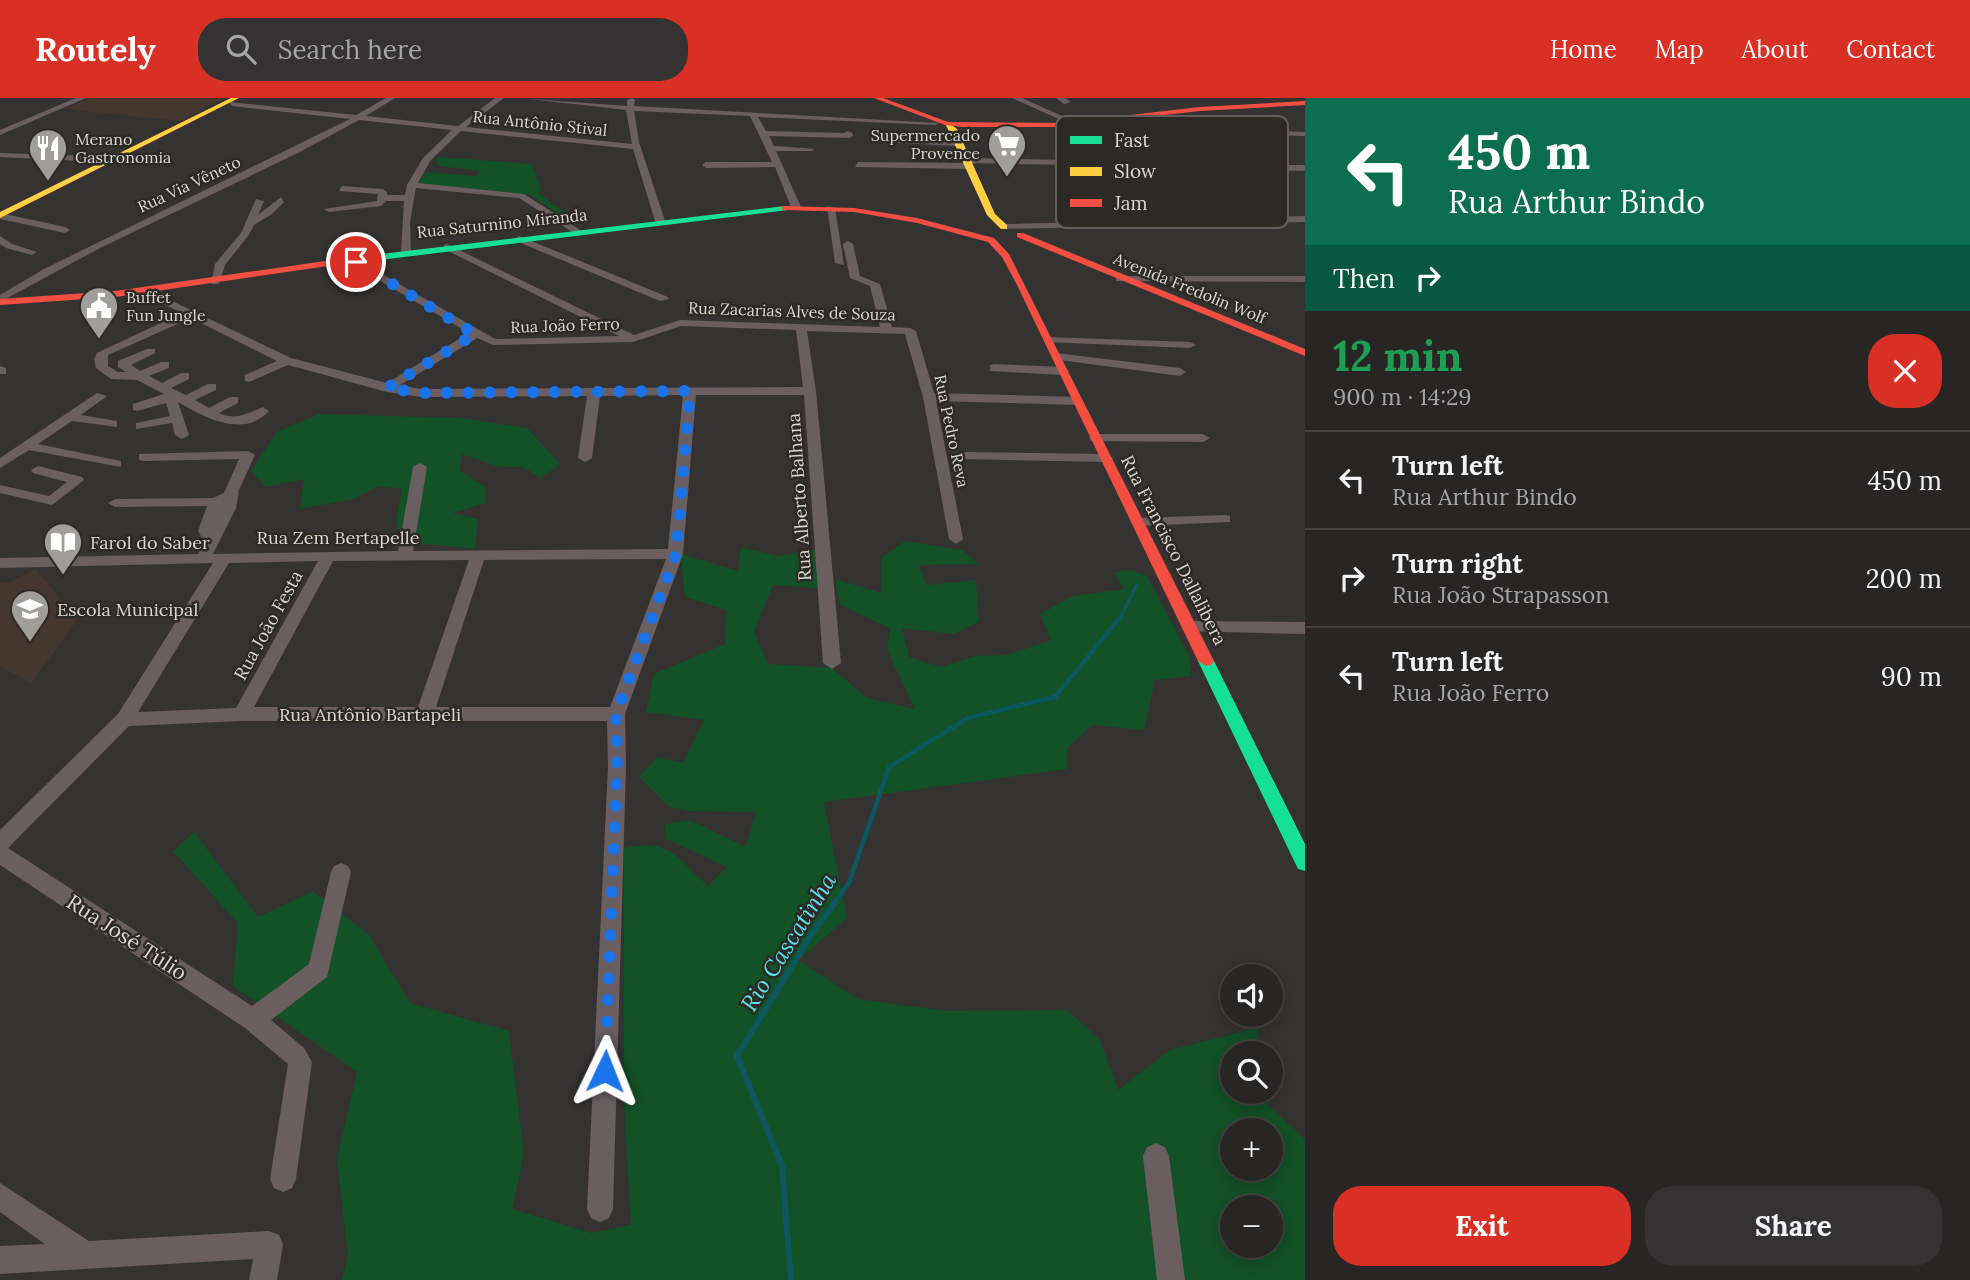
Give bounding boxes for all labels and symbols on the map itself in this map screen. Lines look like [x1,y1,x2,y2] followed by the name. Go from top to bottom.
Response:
[472,106,608,140] street label: Rua Antônio Stival
[1056,116,1288,228] legend
[986,123,1028,178] supermarket icon: Supermercado Provence
[871,125,980,163] place label: Supermercado Provence
[27,127,69,182] restaurant icon: Merano Gastronomia
[1114,128,1150,152] text: Fast
[75,129,171,167] place label: Merano Gastronomia
[134,151,244,217] street label: Rua Via Vêneto
[1114,159,1157,183] text: Slow
[1113,191,1148,215] text: Jam
[416,204,588,242] street label: Rua Saturnino Miranda
[326,232,386,292] pin
[1110,248,1271,328] street label: Avenida Fredolin Wolf
[78,285,120,340] public building icon: Buffet Fun Jungle
[126,287,206,325] place label: Buffet Fun Jungle
[688,297,896,325] street label: Rua Zacarias Alves de Souza
[510,313,620,337] street label: Rua João Ferro
[930,373,974,489] street label: Rua Pedro Reva
[782,412,816,582] street label: Rua Alberto Balhana
[1116,451,1232,649] street label: Rua Francisco Dallalibera
[42,521,84,576] library icon: Farol do Saber
[257,526,420,549] street label: Rua Zem Bertapelle
[90,531,210,554] place label: Farol do Saber
[228,566,308,684] street label: Rua João Festa
[9,588,51,643] school or university icon: Escola Municipal
[57,598,198,621] place label: Escola Municipal
[279,703,461,726] street label: Rua Antônio Bartapeli
[734,867,842,1016] water label: Rio Cascatinha
[62,888,192,986] street label: Rua José Túlio
[568,1034,642,1108] position arrow

